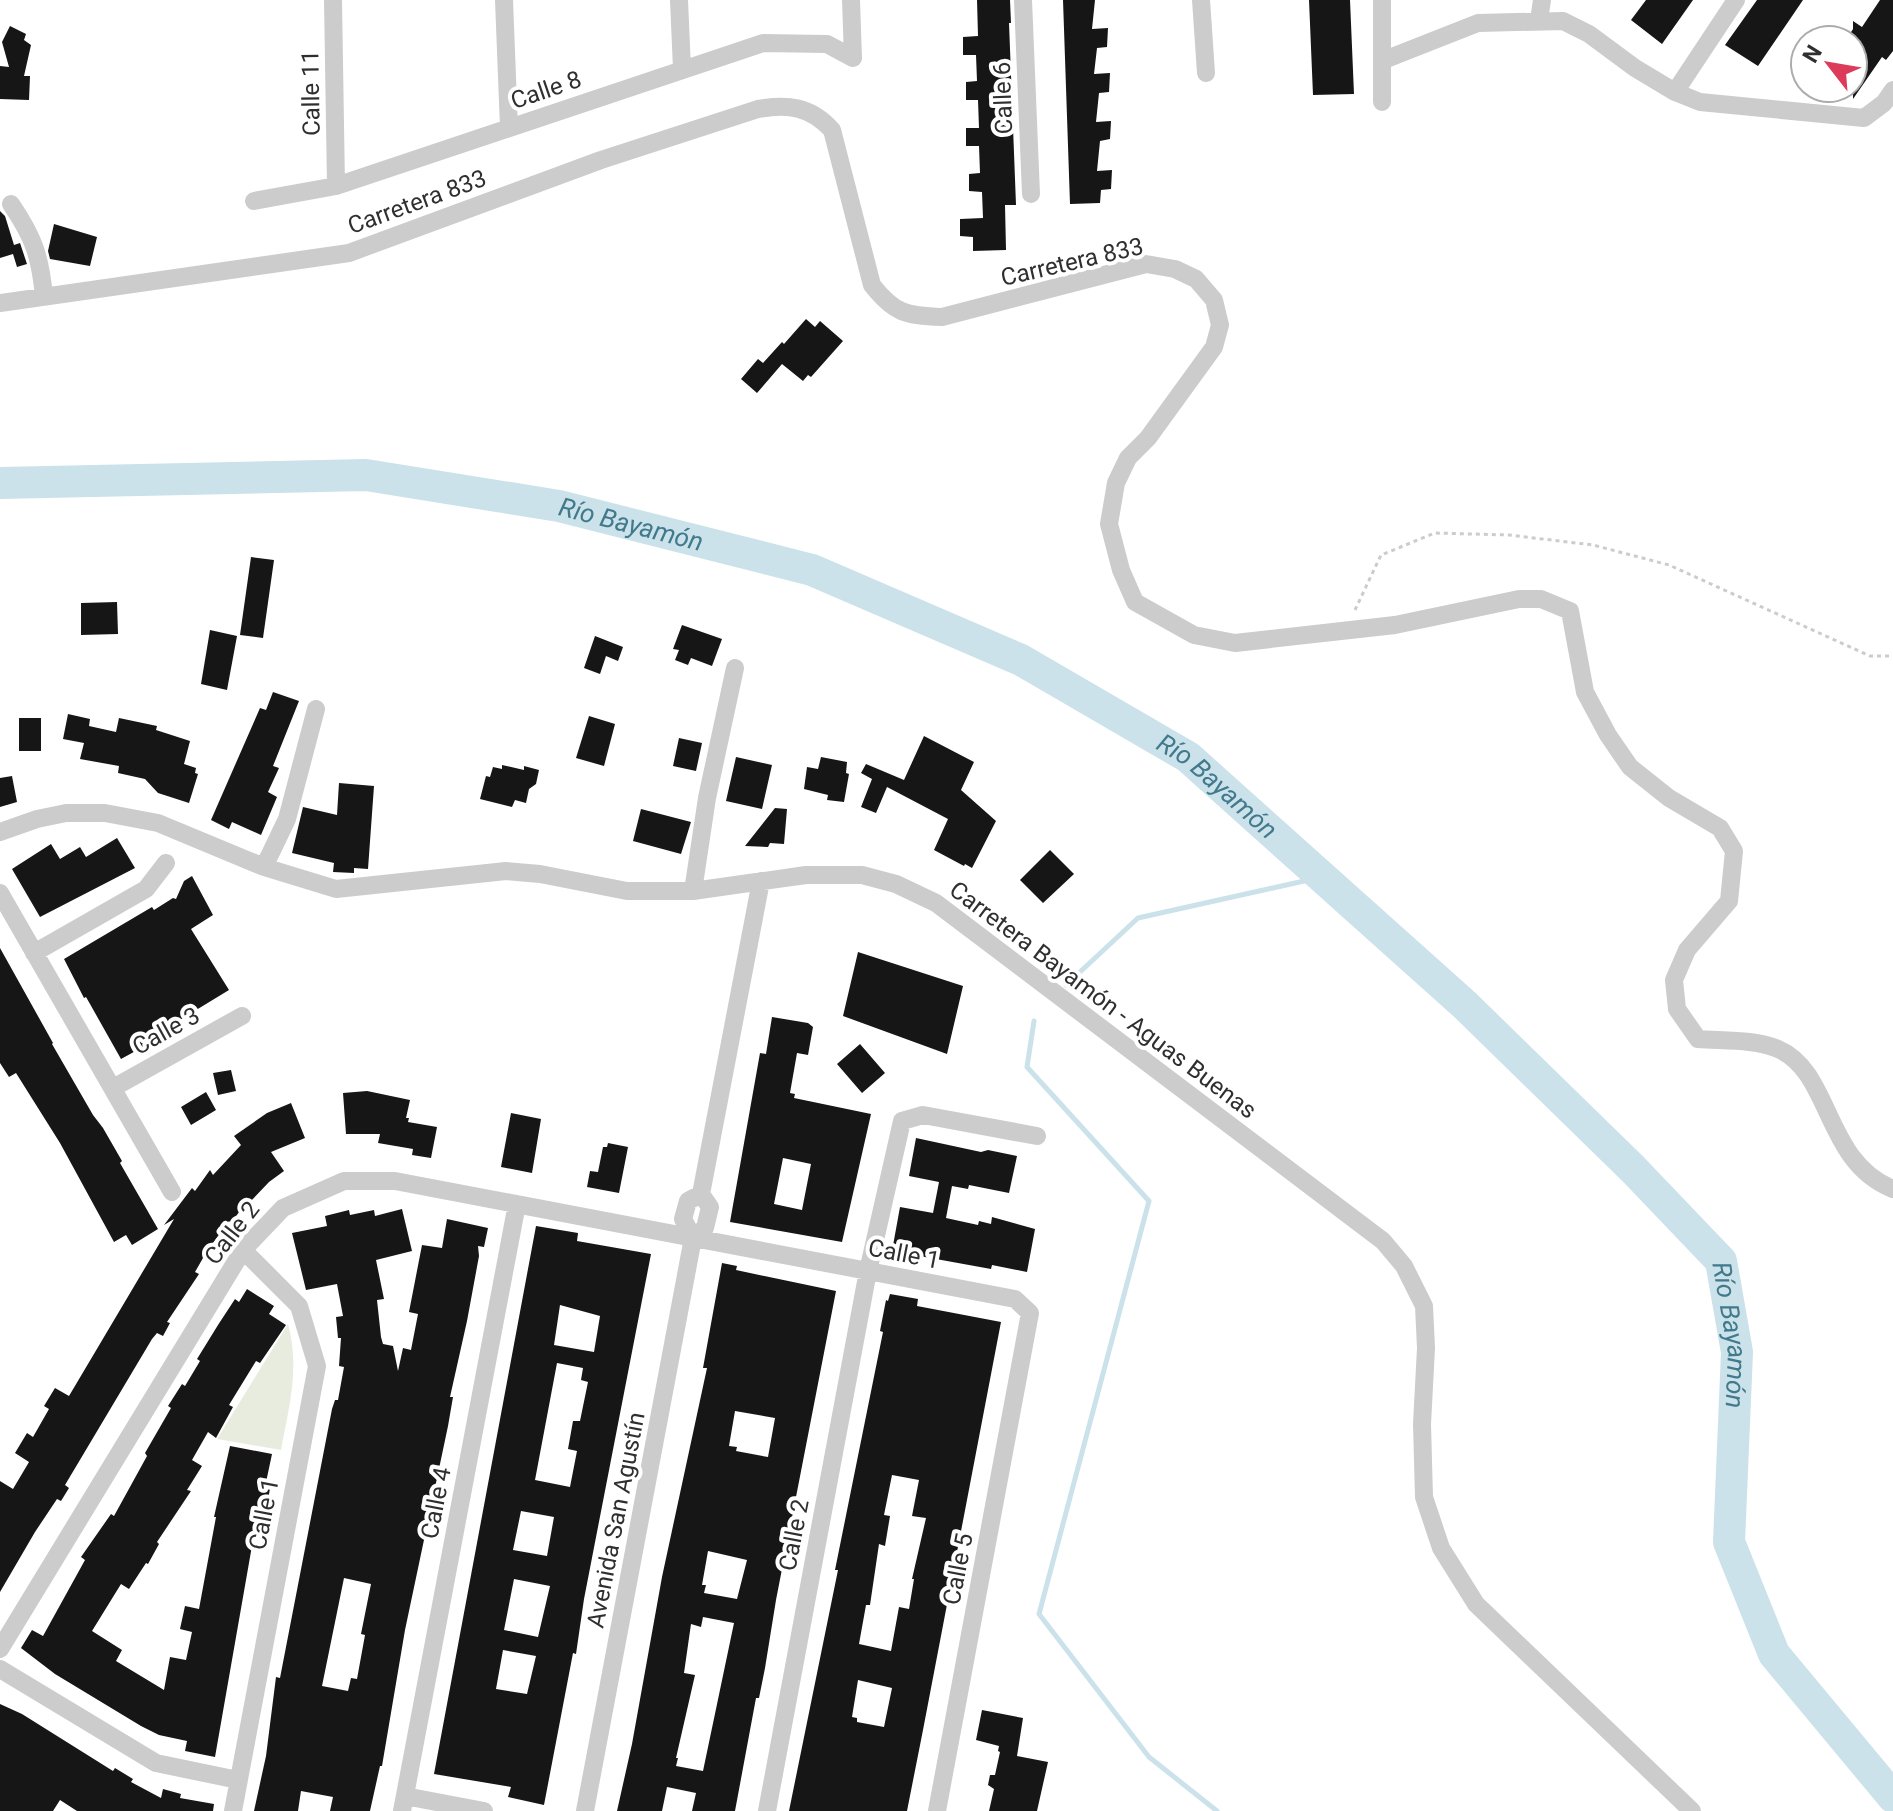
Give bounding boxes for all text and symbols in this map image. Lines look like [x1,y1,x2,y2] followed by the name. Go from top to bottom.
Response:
[1789,24,1869,104] north arrow
[1798,41,1827,67] text: N
[296,50,326,136] street label: Calle 11
[988,61,1018,135] street label: Calle 6
[507,65,585,115] street label: Calle 8
[344,164,490,240] street label: Carretera 833
[998,232,1146,292] street label: Carretera 833
[556,492,706,557] water label: Río Bayamón
[1152,727,1283,845] water label: Río Bayamón
[944,875,1262,1125] street label: Carretera Bayamón - Aguas Buenas
[128,1001,204,1061] street label: Calle 3
[199,1196,265,1270] street label: Calle 2
[866,1233,942,1275] street label: Calle 1
[1706,1259,1753,1409] water label: Río Bayamón
[581,1410,651,1630] street label: Avenida San Agustín
[415,1465,457,1541] street label: Calle 4
[243,1476,285,1552] street label: Calle 1
[773,1497,815,1573] street label: Calle 2
[937,1531,979,1607] street label: Calle 5

